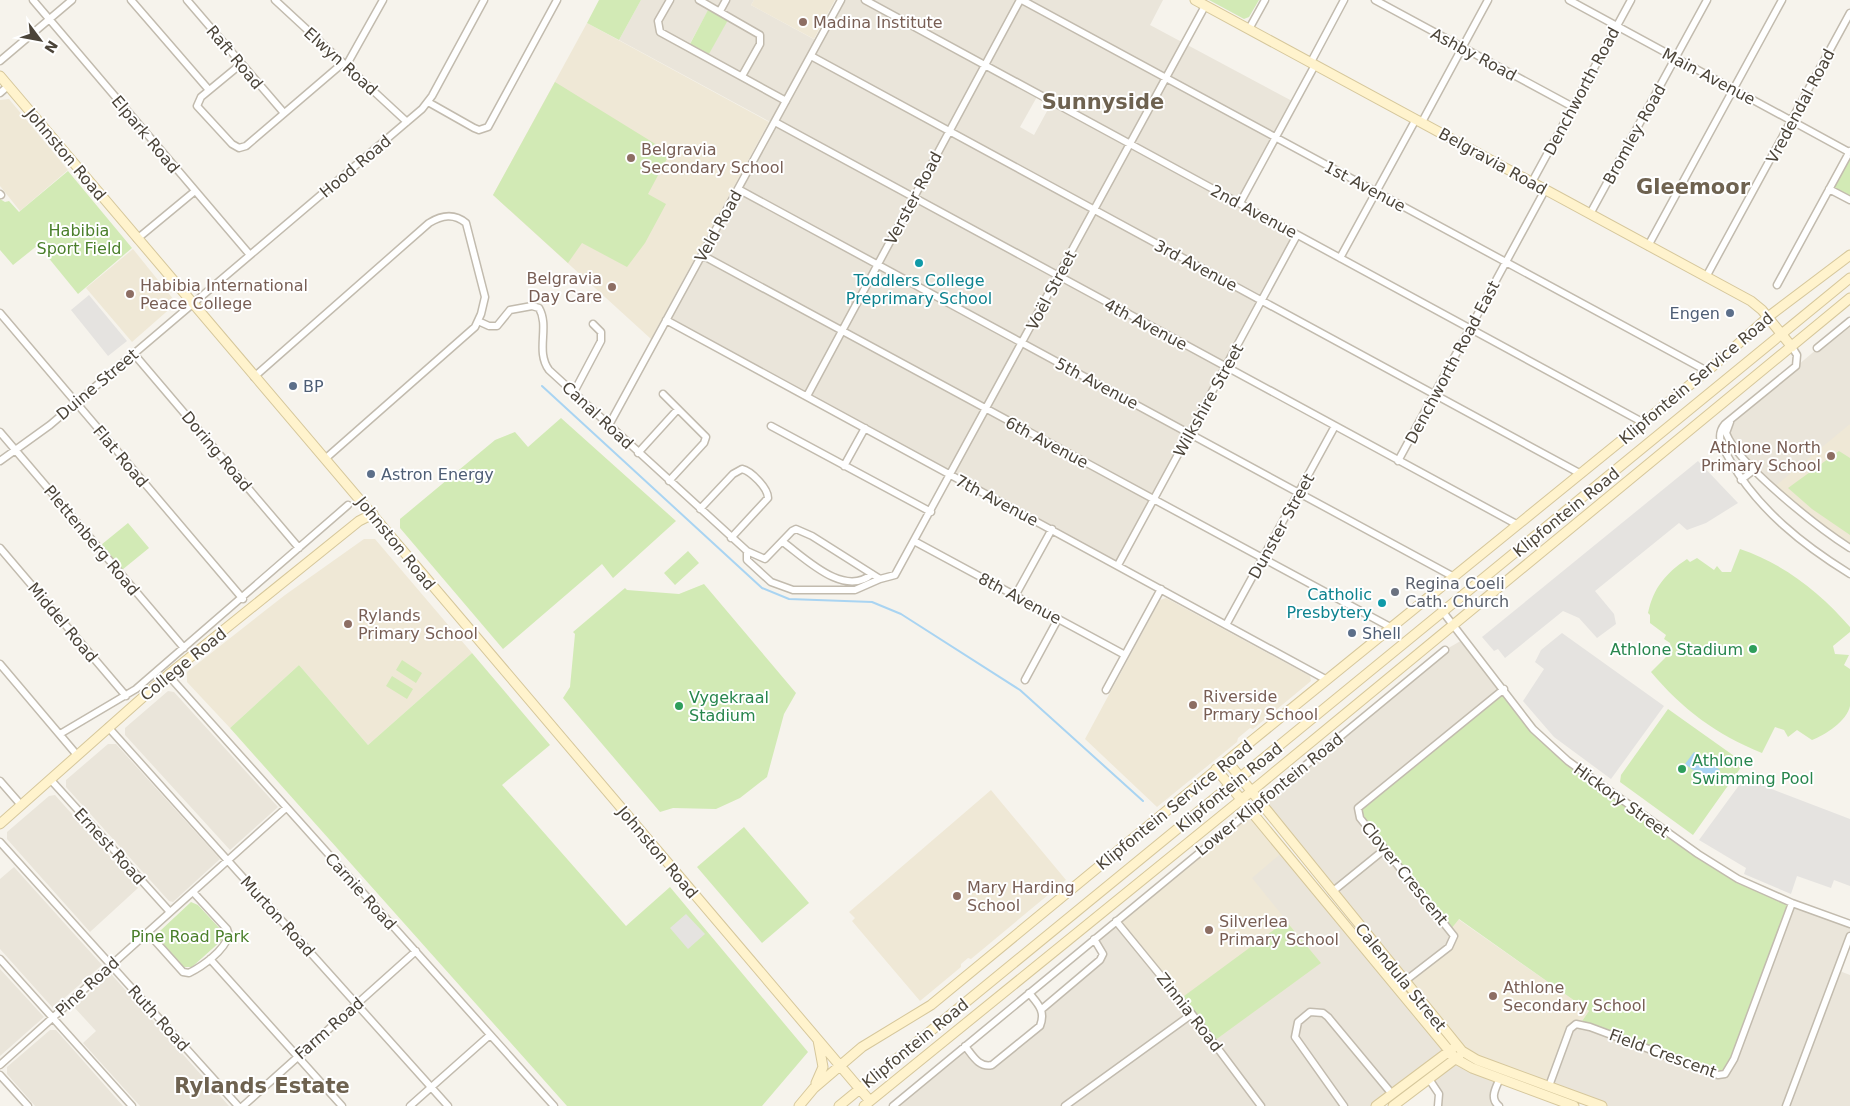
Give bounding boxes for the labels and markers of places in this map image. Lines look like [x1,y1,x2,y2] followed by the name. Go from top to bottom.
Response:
[813,13,943,32] place label: Madina Institute
[797,16,809,28] marker: Madina Institute
[641,140,784,177] place label: Belgravia Secondary School
[625,152,637,164] marker: Belgravia Secondary School
[913,257,925,269] marker: Toddlers College Preprimary School
[526,269,602,306] place label: Belgravia Day Care
[846,271,992,308] place label: Toddlers College Preprimary School
[140,276,308,313] place label: Habibia International Peace College
[606,281,618,293] marker: Belgravia Day Care
[124,288,136,300] marker: Habibia International Peace College
[1670,304,1720,323] place label: Engen
[1724,307,1736,319] marker: Engen
[303,377,324,396] place label: BP
[287,380,299,392] marker: BP
[1701,438,1821,475] place label: Athlone North Primary School
[1825,450,1837,462] marker: Athlone North Primary School
[381,465,494,484] place label: Astron Energy
[365,468,377,480] marker: Astron Energy
[1405,574,1509,611] place label: Regina Coeli Cath. Church
[1286,585,1372,622] place label: Catholic Presbytery
[1389,586,1401,598] marker: Regina Coeli Cath. Church
[1376,597,1388,609] marker: Catholic Presbytery
[358,606,478,643] place label: Rylands Primary School
[342,618,354,630] marker: Rylands Primary School
[1362,624,1401,643] place label: Shell
[1346,627,1358,639] marker: Shell
[1610,640,1743,659] place label: Athlone Stadium
[1747,643,1759,655] marker: Athlone Stadium
[1203,687,1318,724] place label: Riverside Prmary School
[689,688,769,725] place label: Vygekraal Stadium
[1187,699,1199,711] marker: Riverside Prmary School
[673,700,685,712] marker: Vygekraal Stadium
[1692,751,1814,788] place label: Athlone Swimming Pool
[1676,763,1688,775] marker: Athlone Swimming Pool
[967,878,1075,915] place label: Mary Harding School
[951,890,963,902] marker: Mary Harding School
[1219,912,1339,949] place label: Silverlea Primary School
[1203,924,1215,936] marker: Silverlea Primary School
[1503,978,1646,1015] place label: Athlone Secondary School
[1487,990,1499,1002] marker: Athlone Secondary School

